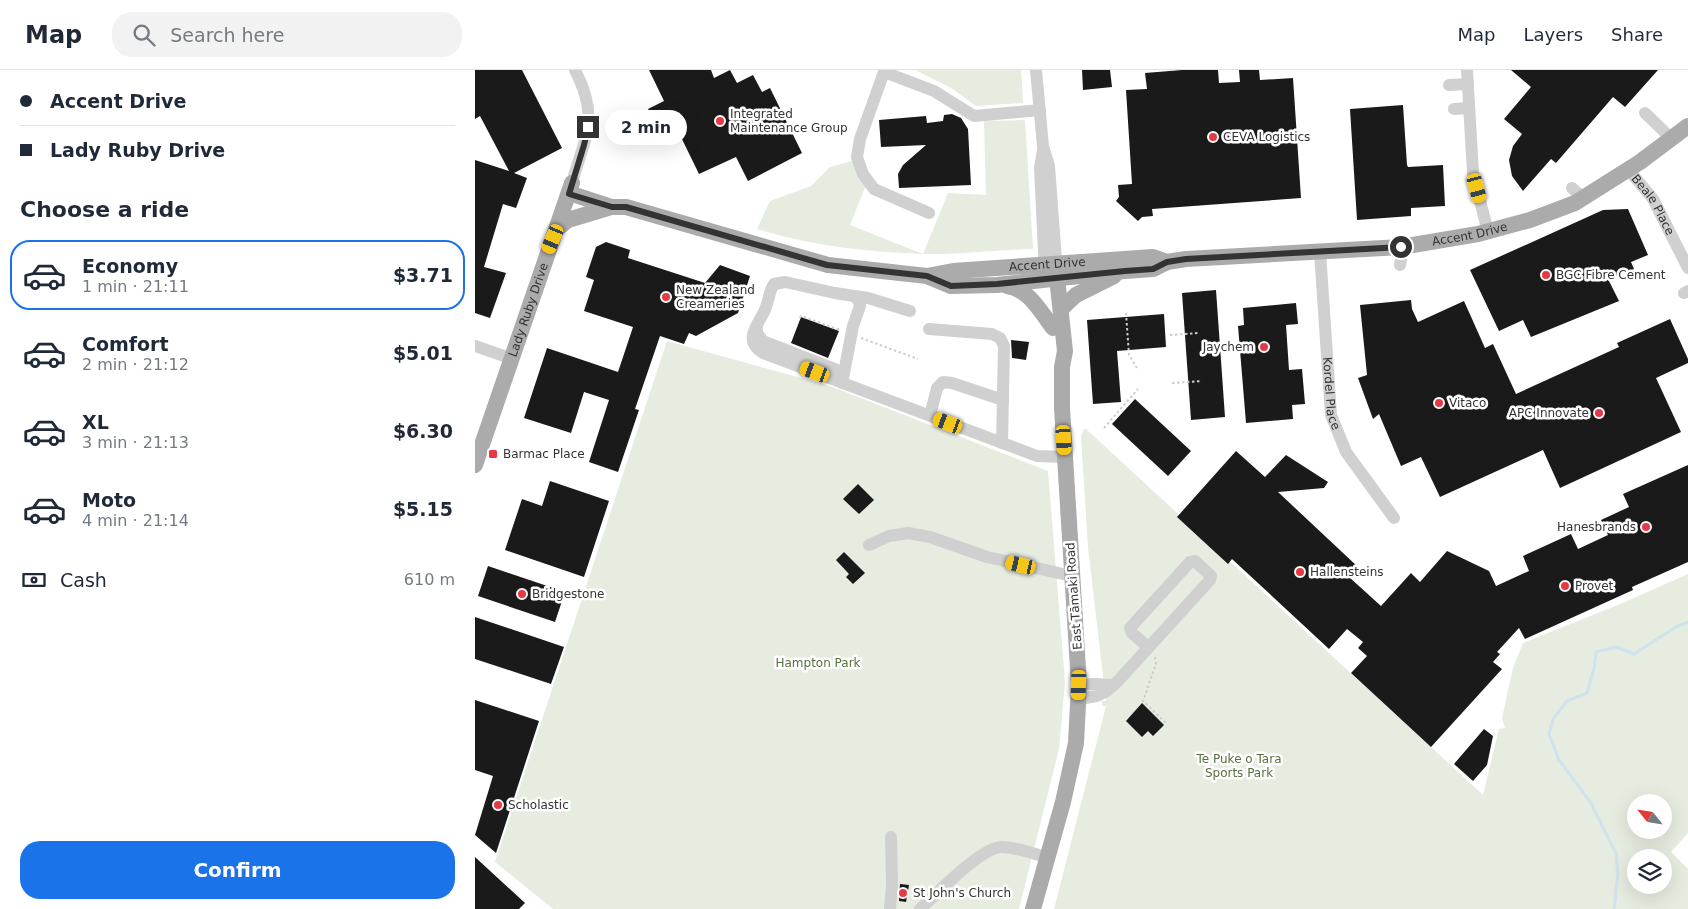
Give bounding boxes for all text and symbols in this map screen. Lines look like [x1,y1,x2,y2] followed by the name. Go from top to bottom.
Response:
[112,12,462,57] search box
[25,21,82,49] text: Map
[130,21,158,49] icon: search
[170,24,284,46] text: Search here
[1457,24,1495,45] text: Map
[1523,24,1583,45] text: Layers
[1611,24,1663,45] text: Share
[50,90,186,112] text: Accent Drive
[730,107,848,135] place label: Integrated Maintenance Group
[605,110,688,144] callout: 2 min
[714,115,726,127] marker: Integrated Maintenance Group
[577,116,599,138] route end
[621,118,671,137] text: 2 min
[1223,130,1310,144] place label: CEVA Logistics
[1207,131,1219,143] marker: CEVA Logistics
[50,139,225,161] text: Lady Ruby Drive
[1465,172,1488,204] car
[1629,172,1677,238] street label: Beale Place
[20,197,189,222] text: Choose a ride
[1431,219,1509,249] street label: Accent Drive
[540,222,565,256] car
[1390,236,1412,258] route start
[22,253,67,298] icon: car
[82,255,178,277] text: Economy
[1008,255,1086,274] street label: Accent Drive
[506,261,551,359] street label: Lady Ruby Drive
[393,264,453,286] text: $3.71
[1556,268,1666,282] place label: BGC Fibre Cement
[1540,269,1552,281] marker: BGC Fibre Cement
[82,277,189,296] text: 1 min · 21:11
[676,283,755,311] place label: New Zealand Creameries
[660,291,672,303] marker: New Zealand Creameries
[22,331,67,376] icon: car
[82,333,169,355] text: Comfort
[1202,340,1254,354] place label: Jaychem
[1258,341,1270,353] marker: Jaychem
[393,342,453,364] text: $5.01
[82,355,189,374] text: 2 min · 21:12
[1320,357,1343,432] street label: Kordel Place
[798,360,831,384] car
[1449,396,1486,410] place label: Vitaco
[1433,397,1445,409] marker: Vitaco
[1509,406,1589,420] place label: APC Innovate
[1593,407,1605,419] marker: APC Innovate
[22,409,67,454] icon: car
[82,411,109,433] text: XL
[931,411,964,435] car
[393,420,453,442] text: $6.30
[1055,425,1072,455] car
[82,433,189,452] text: 3 min · 21:13
[503,447,585,461] place label: Barmac Place
[487,448,499,460] marker: Barmac Place
[22,487,67,532] icon: car
[82,489,136,511] text: Moto
[393,498,453,520] text: $5.15
[82,511,189,530] text: 4 min · 21:14
[1557,520,1636,534] place label: Hanesbrands
[1640,521,1652,533] marker: Hanesbrands
[1063,542,1085,650] street label: East Tāmaki Road
[1004,554,1037,576] car
[1310,565,1384,579] place label: Hallensteins
[20,566,48,594] icon: cash
[1294,566,1306,578] marker: Hallensteins
[60,569,107,591] text: Cash
[404,570,455,589] text: 610 m
[1575,579,1614,593] place label: Provet
[1559,580,1571,592] marker: Provet
[532,587,604,601] place label: Bridgestone
[516,588,528,600] marker: Bridgestone
[775,656,861,670] park label: Hampton Park
[1070,670,1087,700] car
[1196,752,1281,780] park label: Te Puke o Tara Sports Park
[1627,794,1673,839] north arrow
[1627,794,1672,894] map controls
[508,798,569,812] place label: Scholastic
[492,799,504,811] marker: Scholastic
[20,841,455,899] button: Confirm
[1627,849,1672,894] button: layers
[913,886,1011,900] place label: St John's Church
[897,887,909,899] marker: St John's Church

